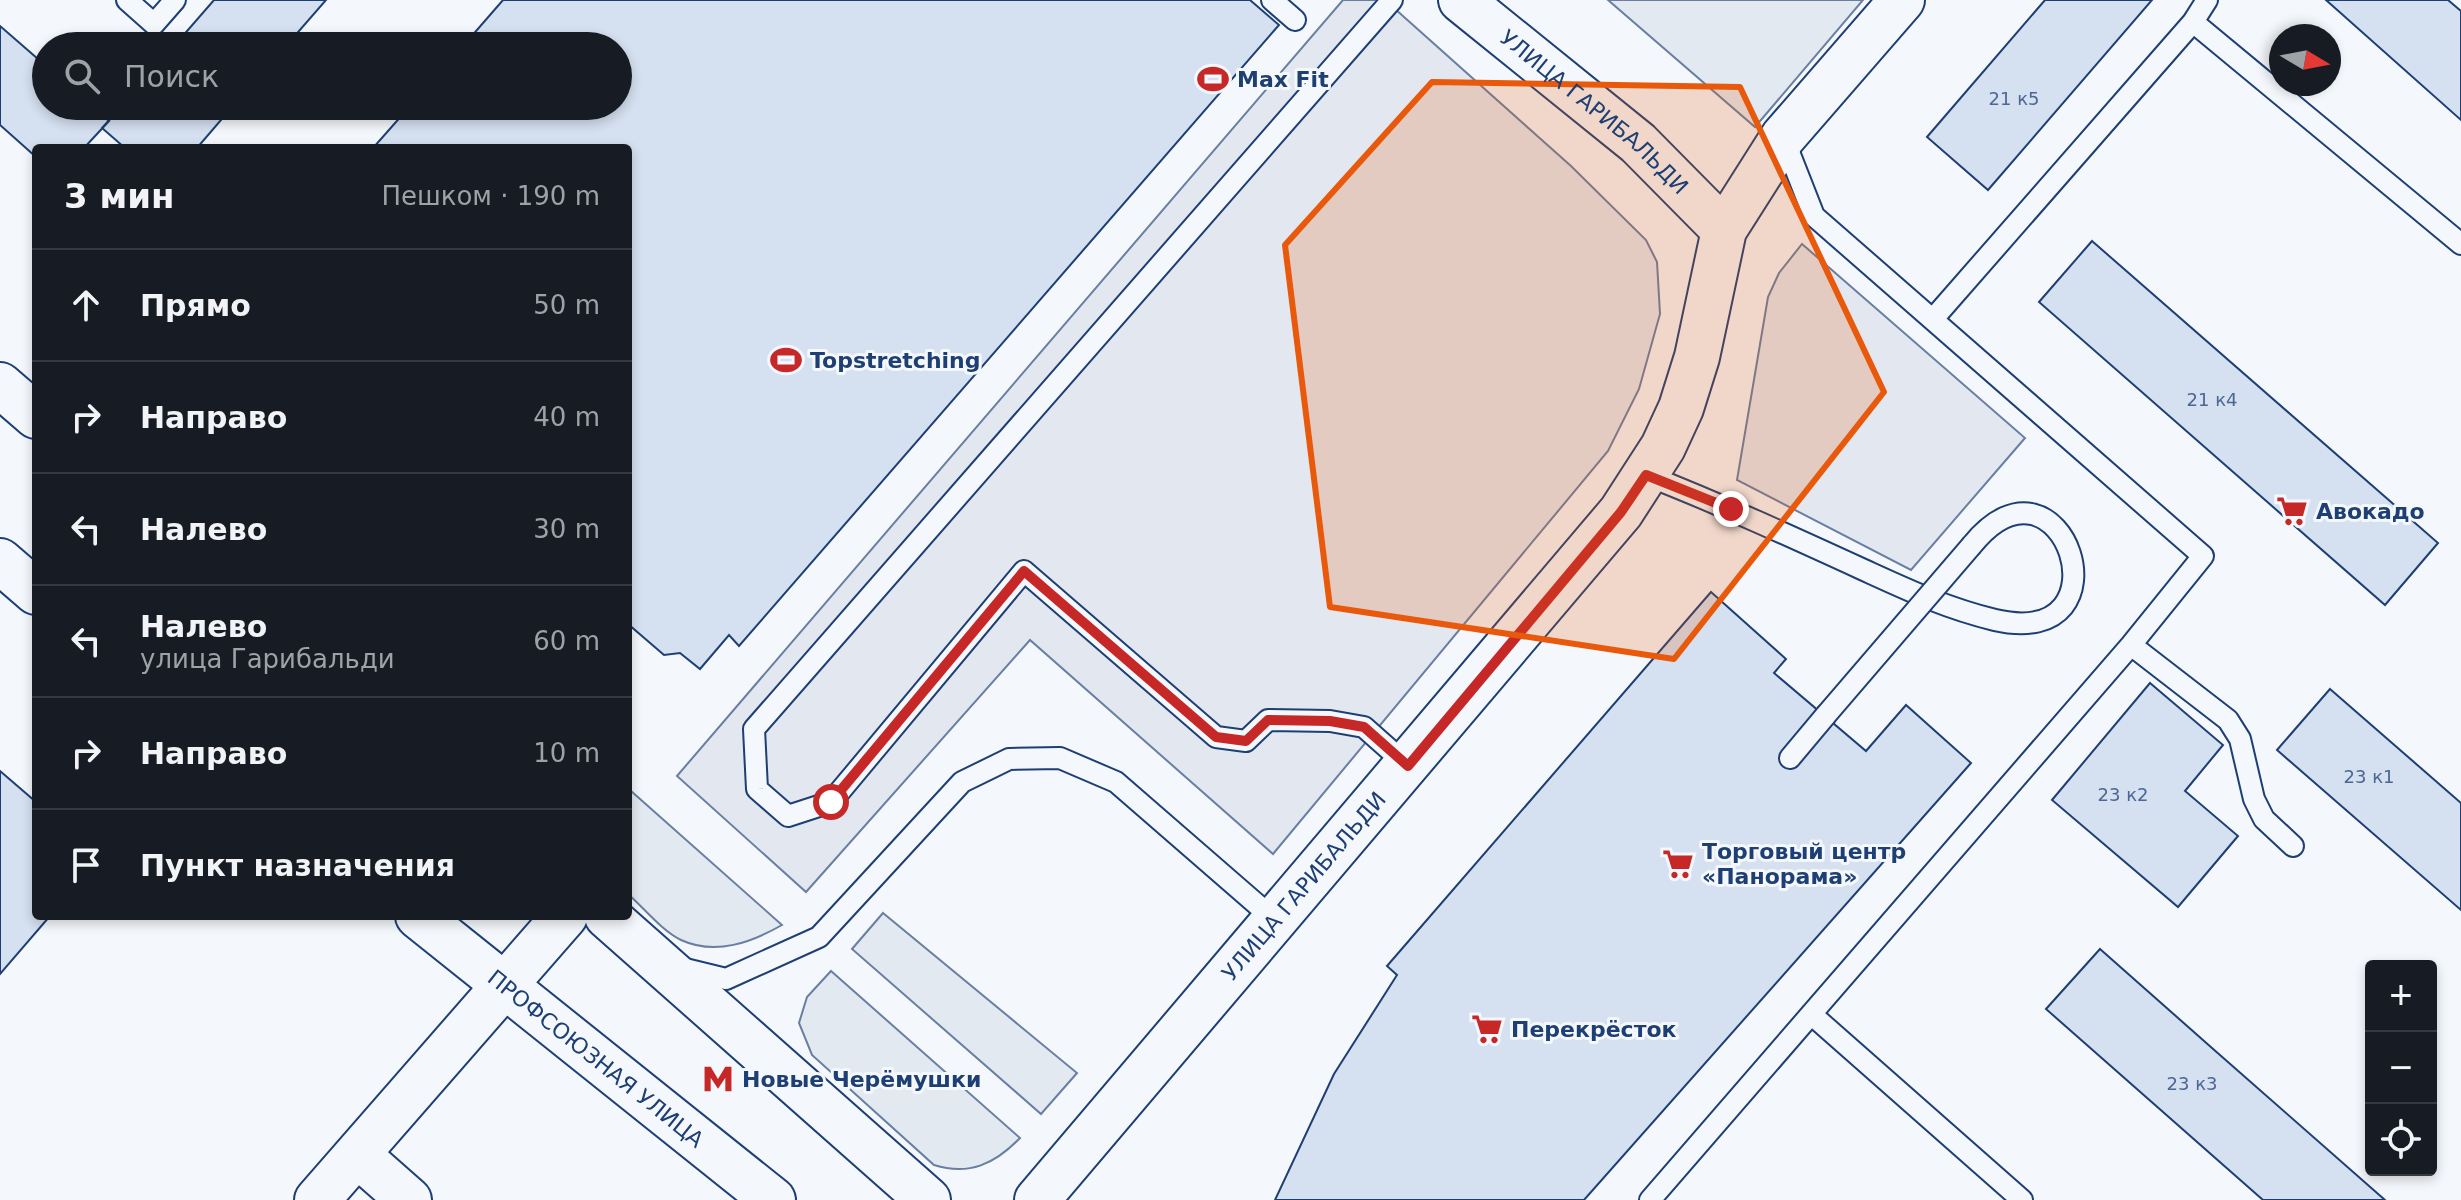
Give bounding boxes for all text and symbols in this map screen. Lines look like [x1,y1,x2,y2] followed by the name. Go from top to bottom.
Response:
[2269,24,2341,96] north arrow
[1495,25,1693,199] street label: УЛИЦА ГАРИБАЛЬДИ
[32,32,632,120] search box
[60,54,104,98] icon: search
[124,59,219,94] text: Поиск
[1196,62,1230,96] sports icon: Max Fit
[1237,67,1329,92] place label: Max Fit
[1989,88,2039,109] house number: 21 к5
[64,176,175,216] text: 3 мин
[381,181,600,211] text: Пешком · 190 m
[64,283,108,327] icon: ahead
[140,288,251,323] text: Прямо
[533,290,600,320] text: 50 m
[769,343,803,377] sports icon: Topstretching
[810,348,981,373] place label: Topstretching
[2187,389,2237,410] house number: 21 к4
[64,395,108,439] icon: right
[140,400,287,435] text: Направо
[533,402,600,432] text: 40 m
[1713,491,1749,527] route end
[2275,494,2309,528] supermarket icon: Авокадо
[2316,499,2425,524] place label: Авокадо
[64,507,108,551] icon: left
[140,512,267,547] text: Налево
[533,514,600,544] text: 30 m
[140,609,267,644] text: Налево
[64,619,108,663] icon: left
[533,626,600,656] text: 60 m
[140,644,395,674] text: улица Гарибальди
[64,731,108,775] icon: right
[140,736,287,771] text: Направо
[533,738,600,768] text: 10 m
[2344,766,2394,787] house number: 23 к1
[813,784,849,820] route start
[2098,784,2148,805] house number: 23 к2
[1217,787,1391,986] street label: УЛИЦА ГАРИБАЛЬДИ
[1702,839,1906,889] place label: Торговый центр «Панорама»
[64,843,108,887] icon: arrive
[1661,847,1695,881] supermarket icon: Торговый центр «Панорама»
[140,848,455,883] text: Пункт назначения
[2365,960,2437,1176] map controls
[2365,960,2437,1032] button: +
[483,965,709,1153] street label: ПРОФСОЮЗНАЯ УЛИЦА
[1470,1012,1504,1046] supermarket icon: Перекрёсток
[1511,1017,1677,1042] place label: Перекрёсток
[2365,1032,2437,1104] button: −
[701,1062,735,1096] metro station icon: Новые Черёмушки
[742,1067,981,1092] place label: Новые Черёмушки
[2167,1073,2217,1094] house number: 23 к3
[2365,1104,2437,1176] button: locate

